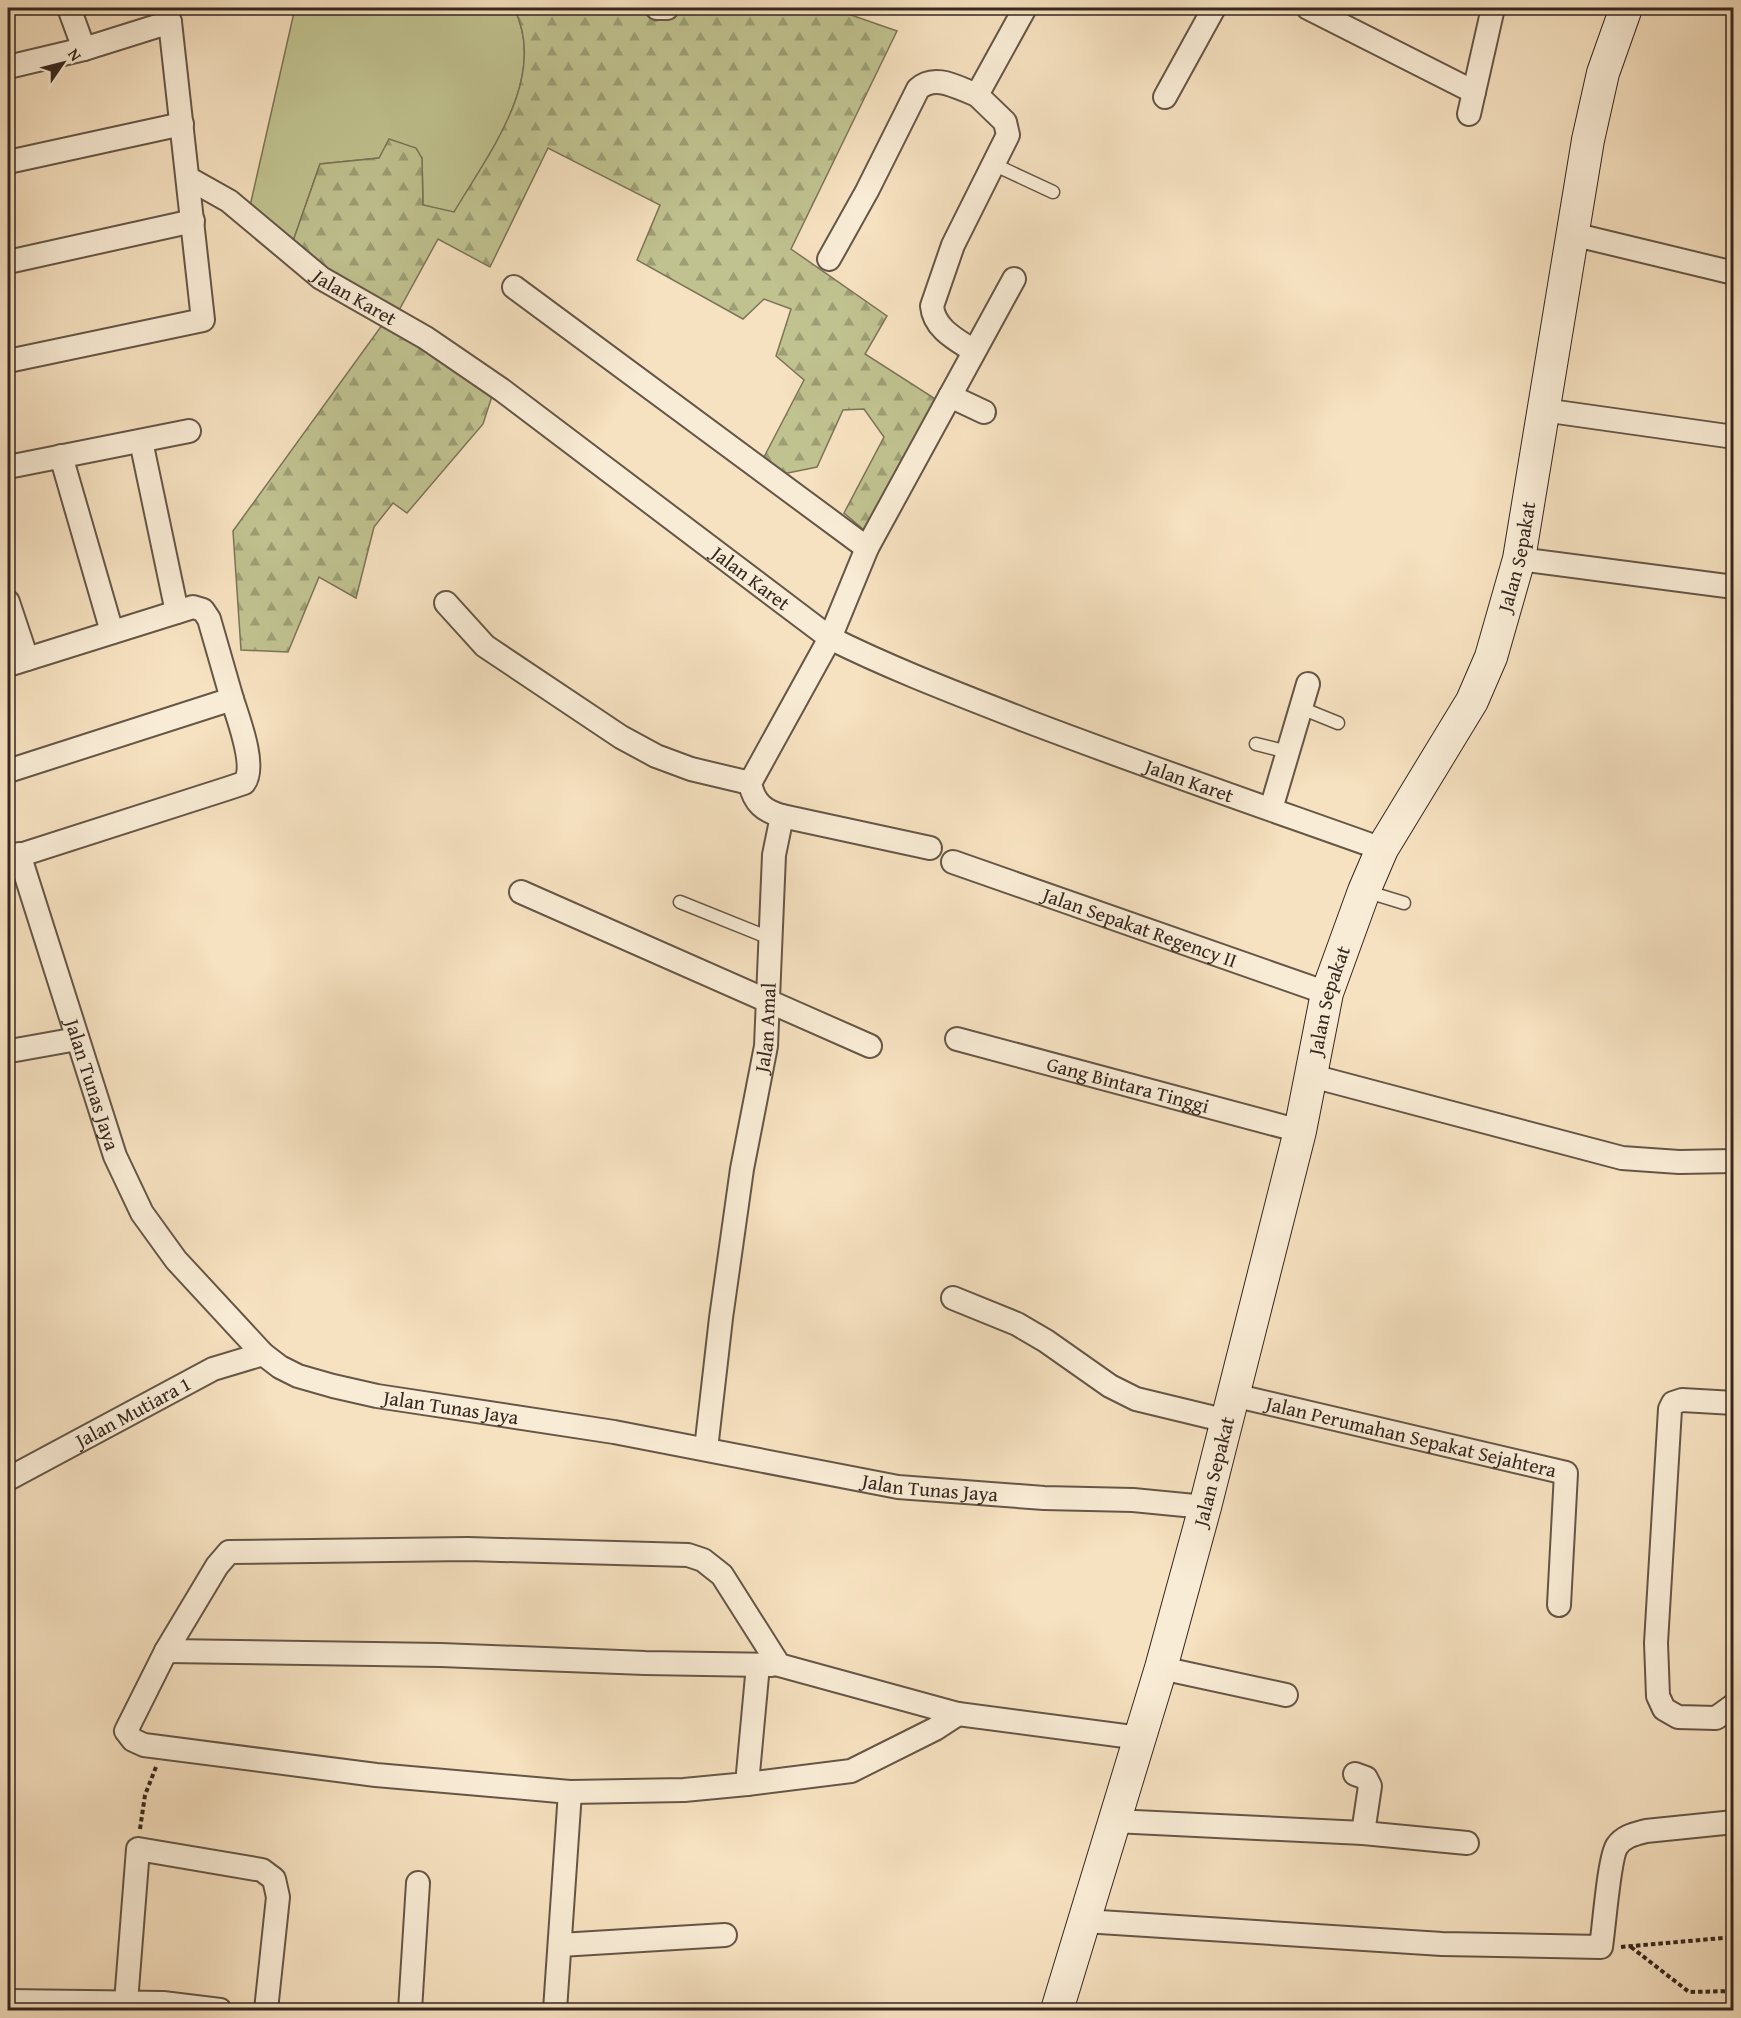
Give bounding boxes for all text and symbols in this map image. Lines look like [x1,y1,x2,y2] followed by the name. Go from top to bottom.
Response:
[33,33,93,93] north arrow
[62,43,88,66] text: N
[304,260,402,332] street label: Jalan Karet
[1489,499,1542,618] street label: Jalan Sepakat
[703,537,797,617] street label: Jalan Karet
[1138,750,1238,809] street label: Jalan Karet
[1036,879,1241,974] street label: Jalan Sepakat Regency II
[1300,941,1357,1061] street label: Jalan Sepakat
[746,982,783,1078] street label: Jalan Amal
[57,1012,127,1154] street label: Jalan Tunas Jaya
[1044,1049,1213,1120] street label: Gang Bintara Tinggi
[67,1369,196,1456] street label: Jalan Mutiara 1
[379,1382,521,1431] street label: Jalan Tunas Jaya
[1260,1388,1560,1484] street label: Jalan Perumahan Sepakat Sejahtera
[1185,1413,1241,1533] street label: Jalan Sepakat
[857,1465,1000,1509] street label: Jalan Tunas Jaya

